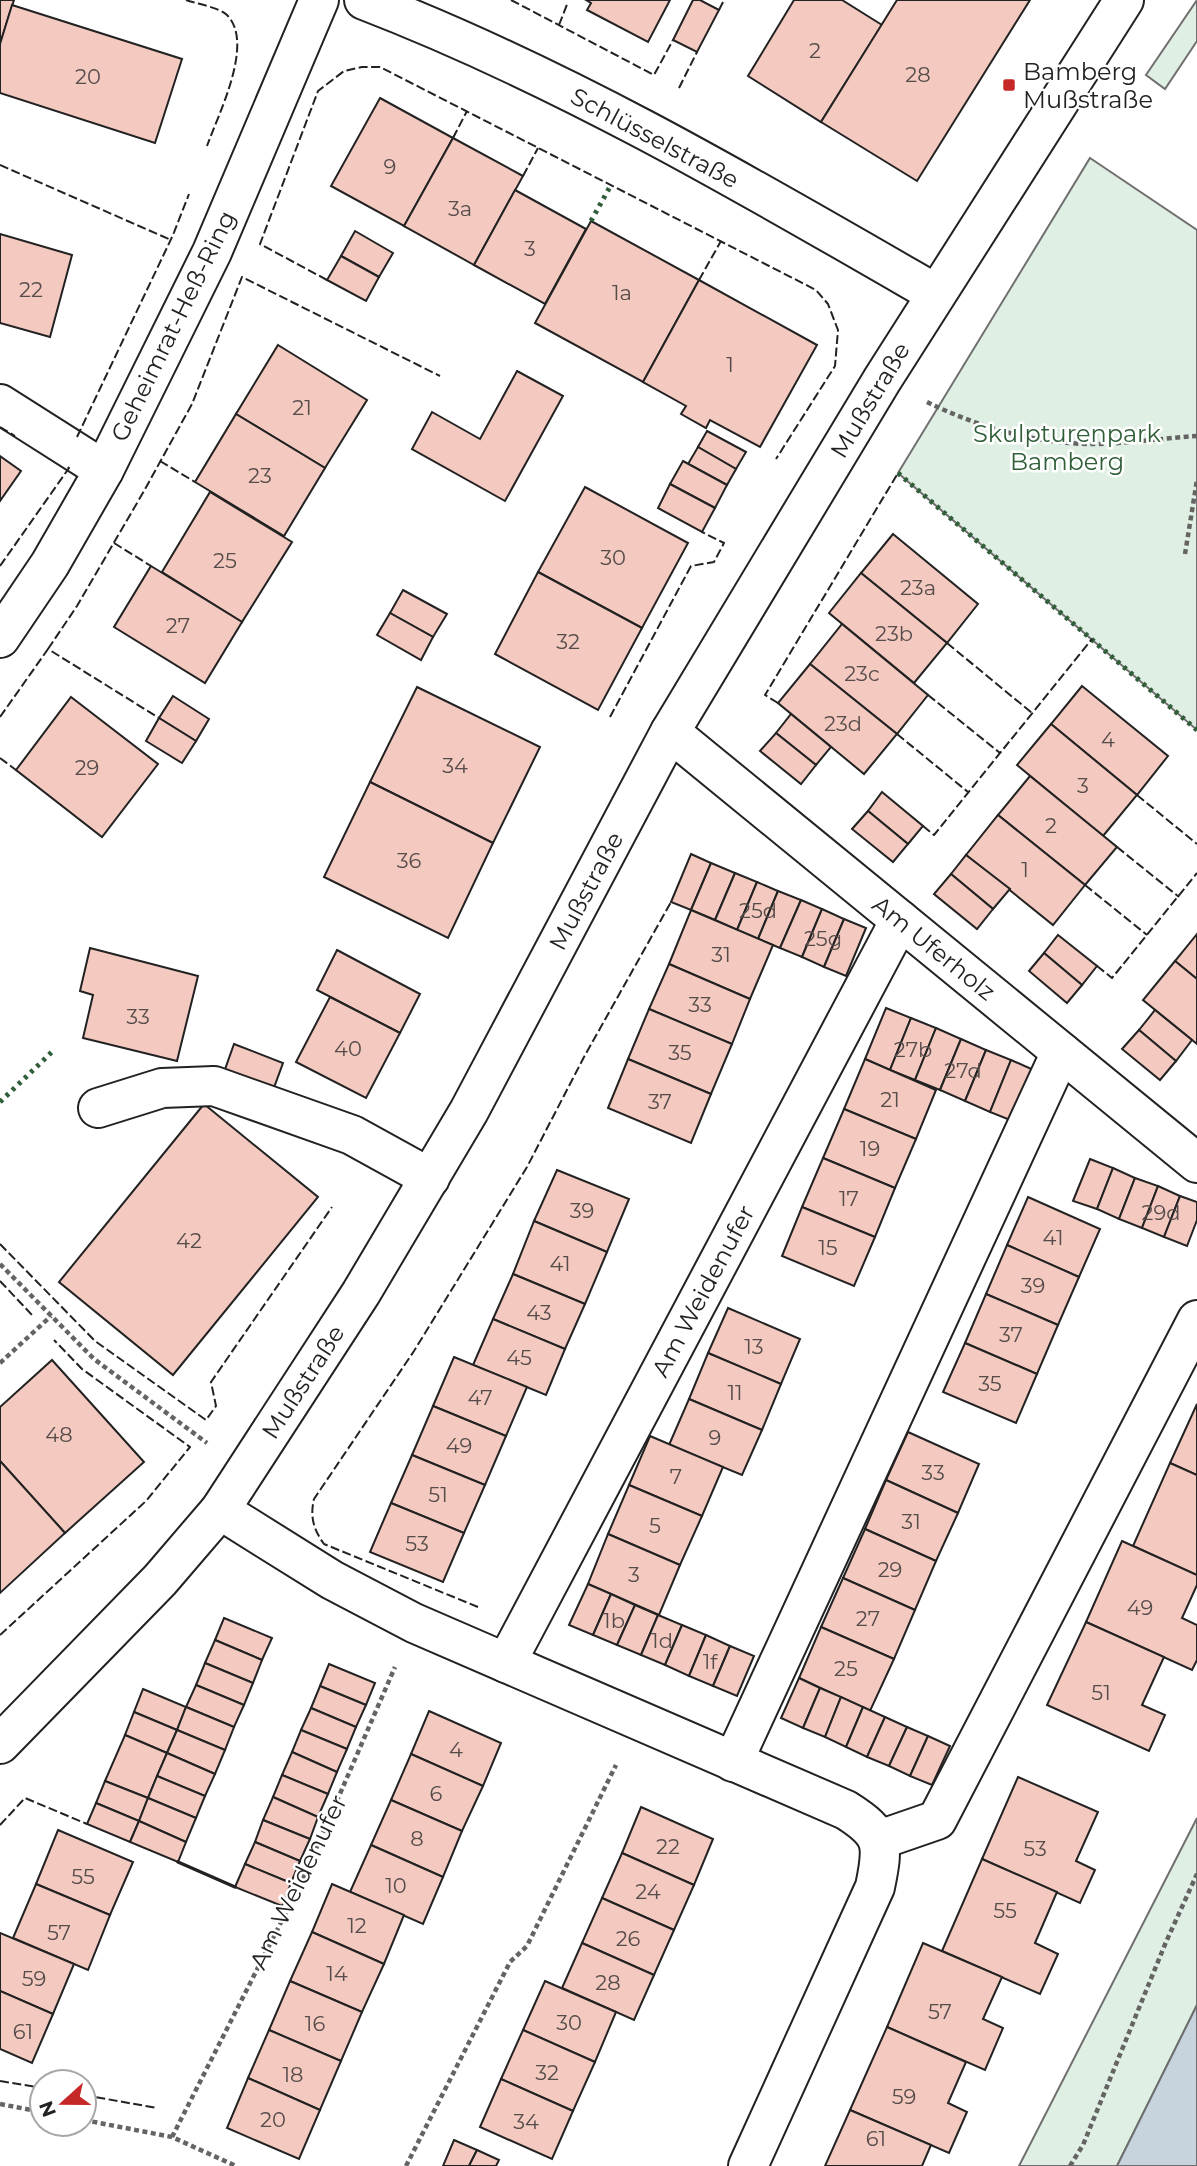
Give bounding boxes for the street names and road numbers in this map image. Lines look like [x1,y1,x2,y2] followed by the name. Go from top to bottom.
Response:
[566,82,744,194] street label: Schlüsselstraße
[104,206,242,446] street label: Geheimrat-Heß-Ring
[824,337,916,463] street label: Mußstraße
[543,827,629,955] street label: Mußstraße
[867,890,1001,1006] street label: Am Uferholz
[645,1200,761,1382] street label: Am Weidenufer
[255,1320,351,1444] street label: Mußstraße
[243,1790,353,1974] street label: Am Weidenufer

